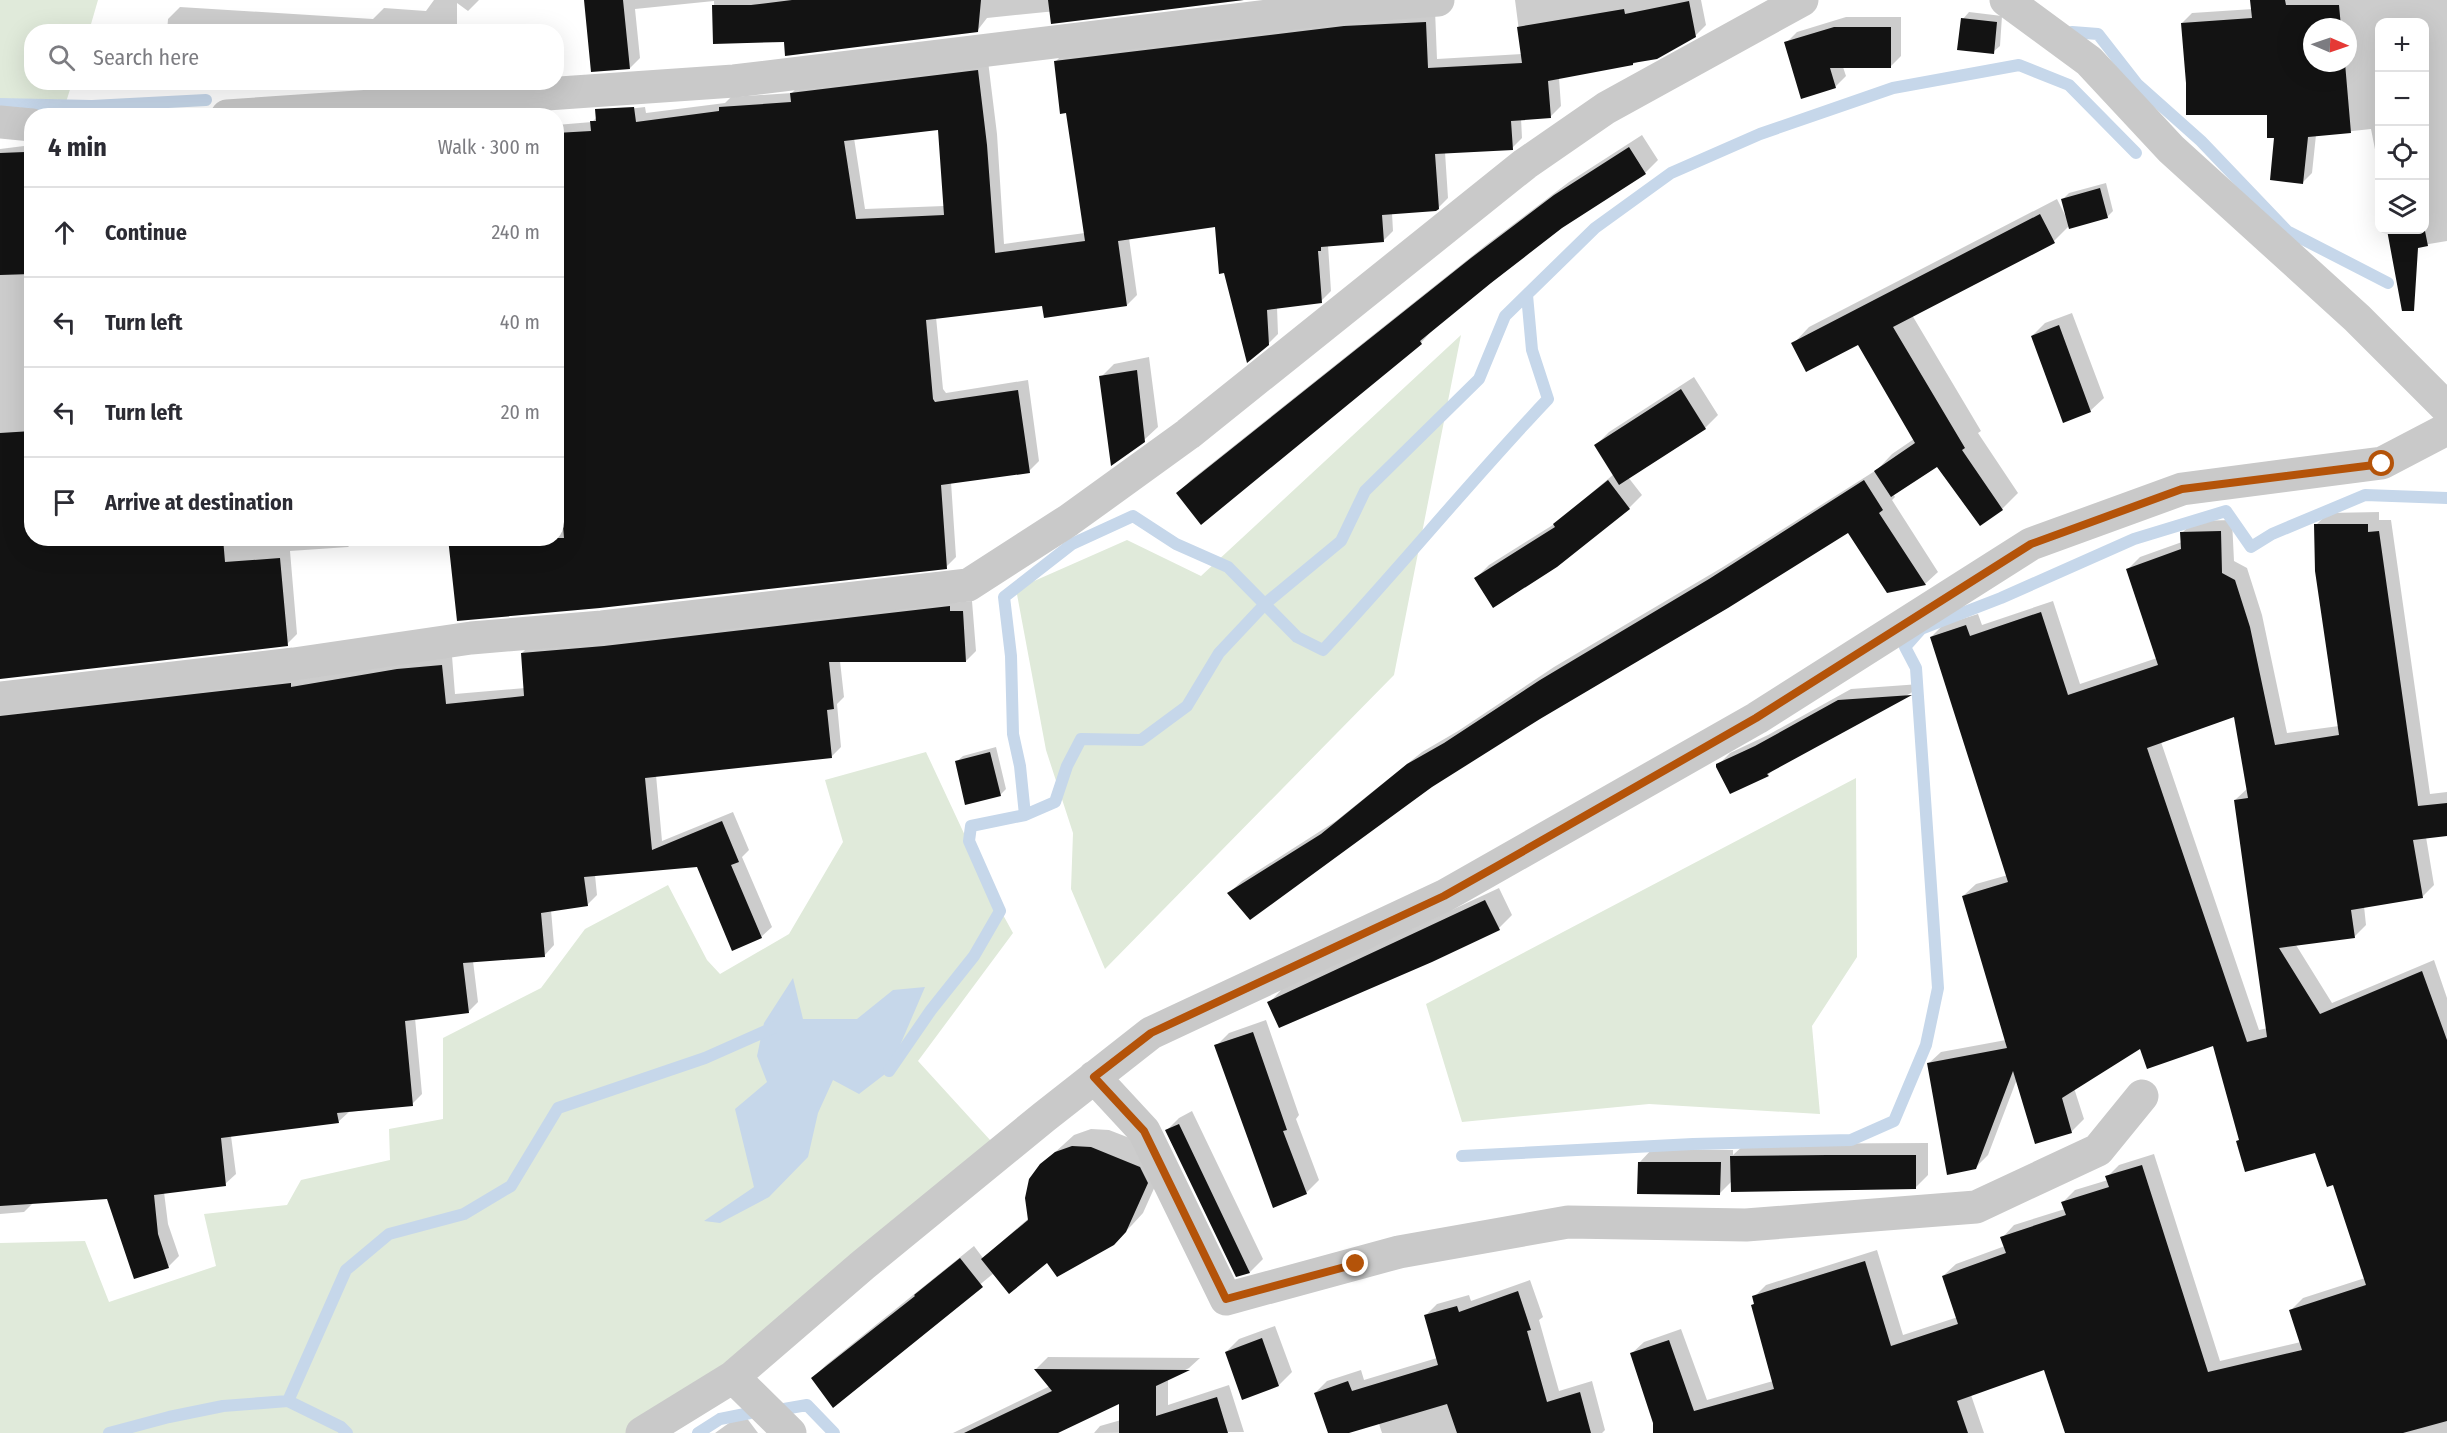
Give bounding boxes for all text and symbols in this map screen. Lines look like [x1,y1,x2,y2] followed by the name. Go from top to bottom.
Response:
[2303,18,2357,72] north arrow
[2375,18,2429,234] map controls
[2375,18,2429,72] button: +
[24,24,564,90] search box
[45,41,78,74] icon: search
[93,44,199,71] text: Search here
[2375,72,2429,126] button: −
[2375,126,2429,180] button: locate
[48,132,107,163] text: 4 min
[438,135,540,159] text: Walk · 300 m
[2375,180,2429,234] button: layers
[48,216,81,249] icon: ahead
[105,219,187,246] text: Continue
[491,220,540,244] text: 240 m
[48,306,81,339] icon: left
[105,309,183,336] text: Turn left
[500,310,540,334] text: 40 m
[48,396,81,429] icon: left
[105,399,183,426] text: Turn left
[501,400,540,424] text: 20 m
[2368,450,2394,476] route start
[48,486,81,519] icon: arrive
[105,489,293,516] text: Arrive at destination
[1342,1250,1368,1276] route end

